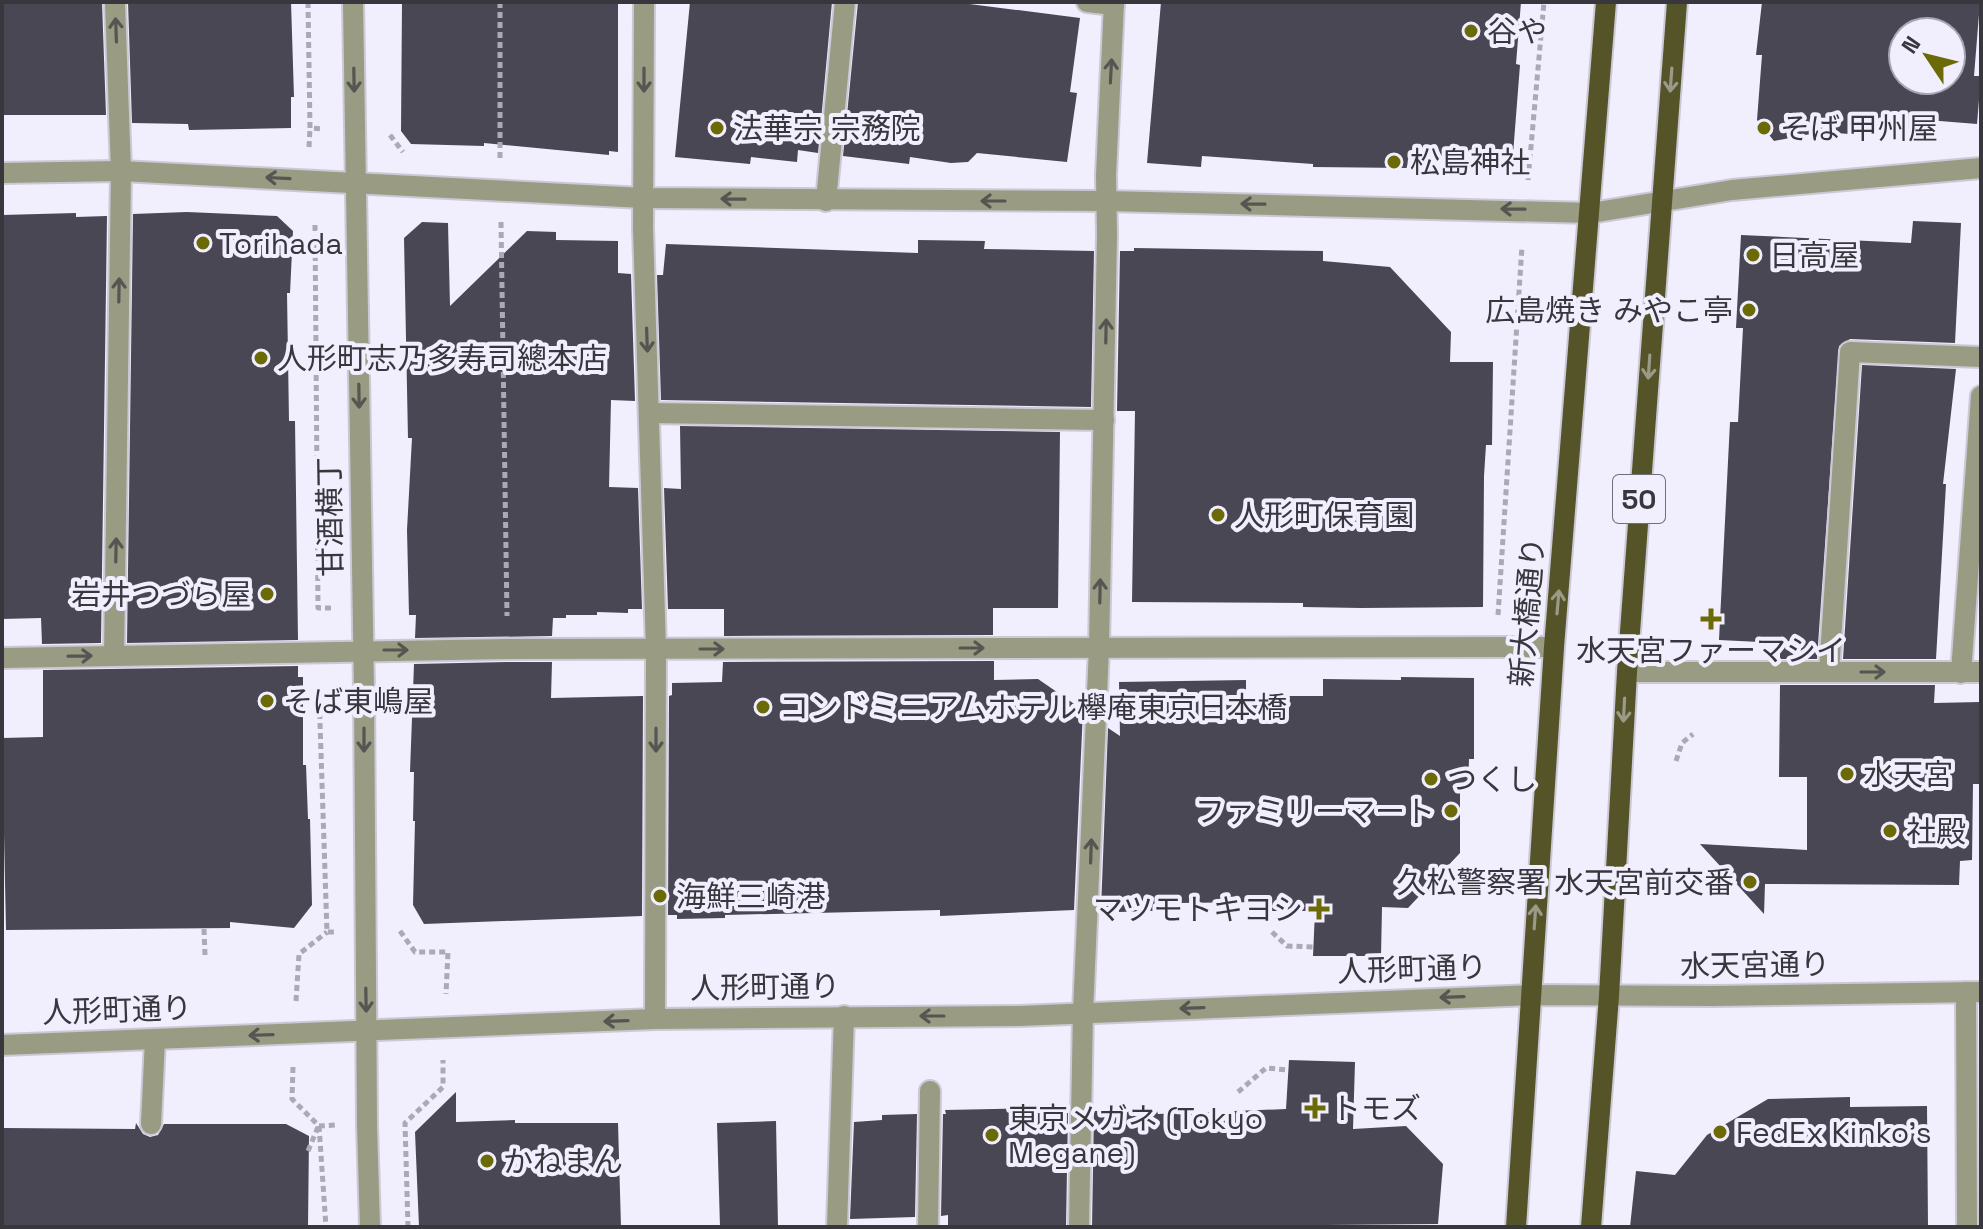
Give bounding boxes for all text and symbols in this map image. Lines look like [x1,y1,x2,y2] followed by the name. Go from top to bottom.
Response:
[1487,12,1547,51] place label: 谷や
[1887,16,1967,96] north arrow
[108,17,124,44] one-way arrow
[1462,22,1480,40] marker: 谷や
[1895,30,1926,59] text: N
[1103,58,1118,85] one-way arrow
[347,66,362,93] one-way arrow
[636,66,652,93] one-way arrow
[1663,66,1678,93] one-way arrow
[733,109,921,148] place label: 法華宗 宗務院
[1780,109,1938,148] place label: そば 甲州屋
[708,119,726,137] marker: 法華宗 宗務院
[1755,119,1773,137] marker: そば 甲州屋
[1410,143,1530,182] place label: 松島神社
[1385,153,1403,171] marker: 松島神社
[265,171,292,186] one-way arrow
[720,192,747,207] one-way arrow
[980,193,1007,209] one-way arrow
[1240,196,1267,211] one-way arrow
[1500,201,1527,217] one-way arrow
[219,224,343,263] place label: Torihada
[194,234,212,252] marker: Torihada
[1769,236,1859,275] place label: 日高屋
[1744,246,1762,264] marker: 日高屋
[111,277,127,304] one-way arrow
[1485,291,1733,330] place label: 広島焼き みやこ亭
[1740,301,1758,319] marker: 広島焼き みやこ亭
[1098,318,1113,345] one-way arrow
[639,326,654,353] one-way arrow
[277,339,607,378] place label: 人形町志乃多寿司總本店
[252,349,270,367] marker: 人形町志乃多寿司總本店
[1641,353,1656,380] one-way arrow
[351,382,366,409] one-way arrow
[309,457,351,577] street label: 甘酒横丁
[1613,475,1665,523] road number: 50
[1234,496,1414,535] place label: 人形町保育園
[1209,506,1227,524] marker: 人形町保育園
[1501,536,1553,688] street label: 新大橋通り
[108,537,123,564] one-way arrow
[71,575,251,614] place label: 岩井つづら屋
[1092,578,1108,605] one-way arrow
[258,585,276,603] marker: 岩井つづら屋
[1550,589,1565,616] one-way arrow
[1702,610,1720,628] marker: 水天宮ファーマシイ
[1576,631,1846,670] place label: 水天宮ファーマシイ
[958,640,985,656] one-way arrow
[698,641,725,657] one-way arrow
[382,642,409,658] one-way arrow
[66,649,93,664] one-way arrow
[1859,664,1886,680] one-way arrow
[283,682,433,721] place label: そば東嶋屋
[779,688,1287,727] place label: コンドミニアムホテル欅庵東京日本橋
[258,692,276,710] marker: そば東嶋屋
[1617,696,1632,723] one-way arrow
[754,698,772,716] marker: コンドミニアムホテル欅庵東京日本橋
[356,726,372,753] one-way arrow
[648,726,664,753] one-way arrow
[1863,755,1953,794] place label: 水天宮
[1447,760,1537,799] place label: つくし
[1838,765,1856,783] marker: 水天宮
[1422,770,1440,788] marker: つくし
[1195,792,1435,831] place label: ファミリーマート
[1442,802,1460,820] marker: ファミリーマート
[1906,812,1966,851] place label: 社殿
[1881,822,1899,840] marker: 社殿
[1083,838,1098,865] one-way arrow
[1396,863,1734,902] place label: 久松警察署 水天宮前交番
[1741,873,1759,891] marker: 久松警察署 水天宮前交番
[676,877,826,916] place label: 海鮮三崎港
[651,887,669,905] marker: 海鮮三崎港
[1093,890,1303,929] place label: マツモトキヨシ
[1310,900,1328,918] marker: マツモトキヨシ
[1528,904,1543,931] one-way arrow
[1680,944,1830,986] street label: 水天宮通り
[1336,947,1488,991] street label: 人形町通り
[690,966,840,1008] street label: 人形町通り
[358,986,374,1013] one-way arrow
[41,988,193,1032] street label: 人形町通り
[1439,990,1466,1005] one-way arrow
[1179,1001,1206,1016] one-way arrow
[919,1008,946,1024] one-way arrow
[603,1014,630,1029] one-way arrow
[248,1027,275,1042] one-way arrow
[1331,1089,1421,1128] place label: トモズ
[1008,1099,1263,1172] place label: 東京メガネ (Tokyo Megane)
[1306,1099,1324,1117] marker: トモズ
[1736,1113,1932,1152] place label: FedEx Kinko's
[1711,1123,1729,1141] marker: FedEx Kinko's
[983,1126,1001,1144] marker: 東京メガネ (Tokyo Megane)
[503,1142,623,1181] place label: かねまん
[478,1152,496,1170] marker: かねまん

